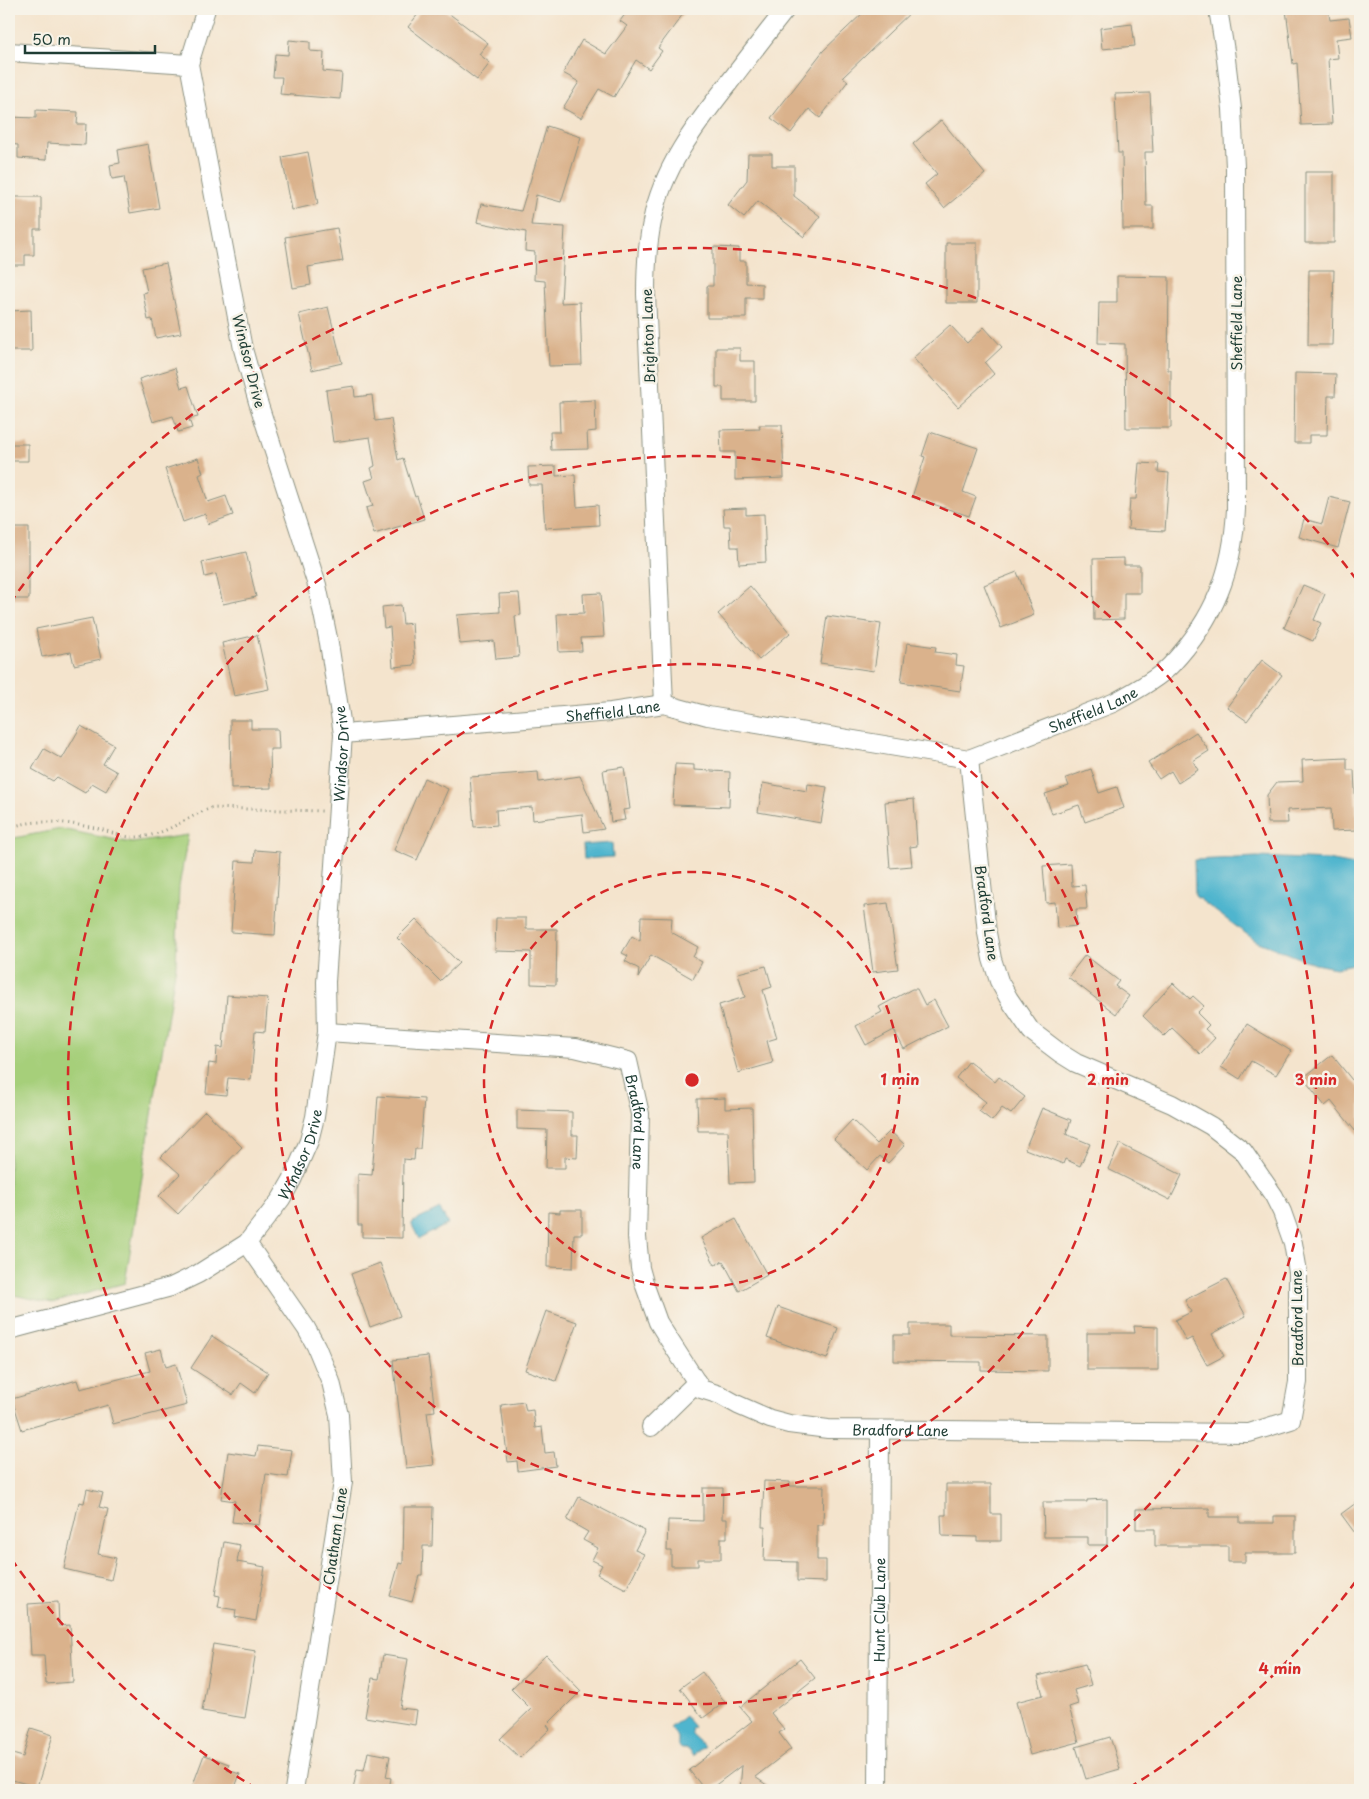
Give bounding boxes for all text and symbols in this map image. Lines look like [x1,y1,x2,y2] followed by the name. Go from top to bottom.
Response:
[25,22,155,54] scale bar
[32,27,71,50] text: 50 m
[1226,275,1247,371] street label: Sheffield Lane
[636,288,660,384] street label: Brighton Lane
[227,312,271,410] street label: Windsor Drive
[1045,681,1141,738] street label: Sheffield Lane
[565,694,662,726] street label: Sheffield Lane
[328,704,354,802] street label: Windsor Drive
[970,864,1004,962] street label: Bradford Lane
[881,1067,919,1090] text: 1 min
[1087,1067,1129,1090] text: 2 min
[1295,1067,1337,1090] text: 3 min
[683,1071,701,1089] centre of rings
[621,1072,651,1170] street label: Bradford Lane
[272,1108,326,1204] street label: Windsor Drive
[1286,1269,1308,1367] street label: Bradford Lane
[852,1419,949,1441] street label: Bradford Lane
[318,1486,352,1586] street label: Chatham Lane
[868,1558,890,1662] street label: Hunt Club Lane
[1259,1656,1301,1679] text: 4 min

